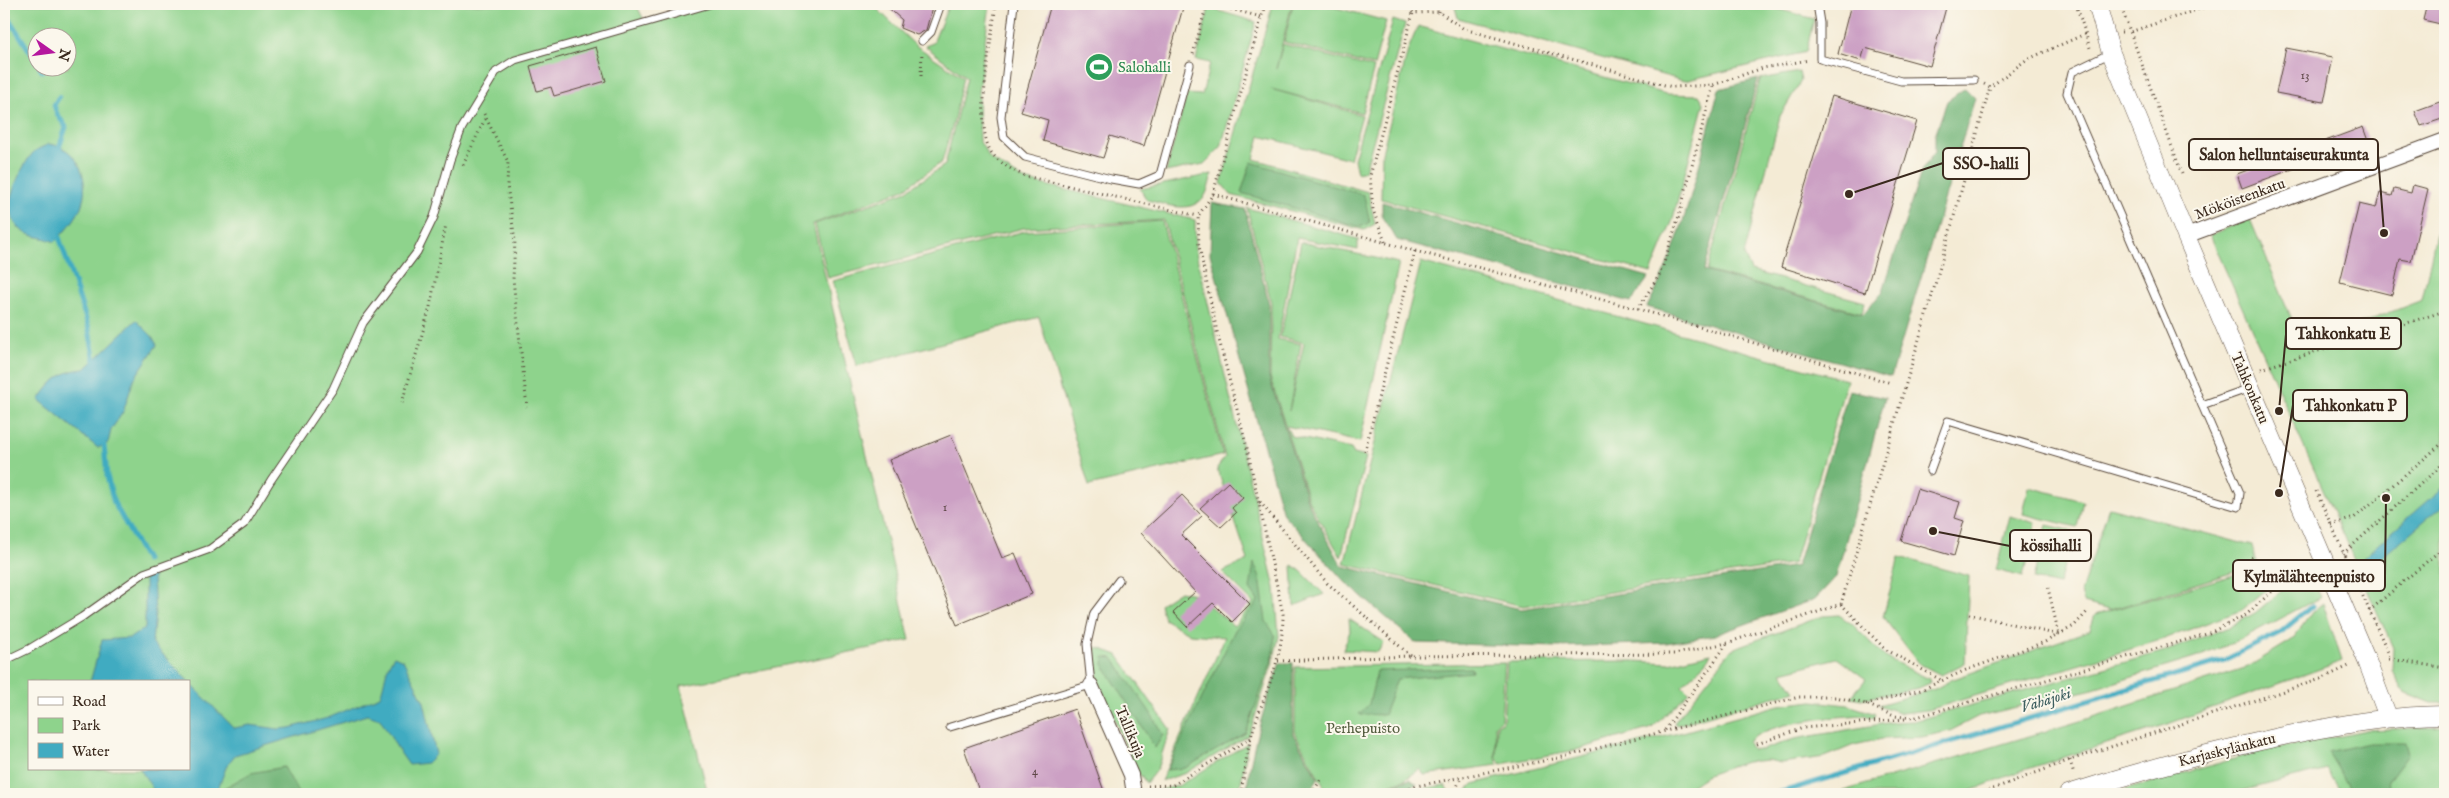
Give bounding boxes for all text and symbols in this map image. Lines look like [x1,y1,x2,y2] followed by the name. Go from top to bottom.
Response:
[28,28,78,78] north arrow
[53,46,74,63] text: N
[1084,52,1114,82] sports icon: Salohalli
[1118,58,1171,77] place label: Salohalli
[2301,68,2309,83] house number: 13
[2189,139,2378,170] callout: Salon helluntaiseurakunta
[2199,146,2370,166] text: Salon helluntaiseurakunta
[1943,148,2029,179] callout: SSO-halli
[1953,155,2020,175] text: SSO-halli
[2192,174,2288,224] street label: Mököistenkatu
[2286,318,2401,349] callout: Tahkonkatu E
[2294,325,2391,345] text: Tahkonkatu E
[2226,349,2274,427] street label: Tahkonkatu
[2293,390,2407,421] callout: Tahkonkatu P
[2302,397,2397,417] text: Tahkonkatu P
[943,500,947,515] house number: 1
[2010,530,2091,561] callout: kössihalli
[2019,537,2082,557] text: kössihalli
[2233,560,2385,591] callout: Kylmälähteenpuisto
[2243,568,2375,588] text: Kylmälähteenpuisto
[28,680,190,770] legend
[2018,683,2075,718] water label: Vähäjoki
[72,692,107,711] text: Road
[1111,703,1150,761] street label: Tallikuja
[72,716,102,735] text: Park
[1326,719,1400,738] park label: Perhepuisto
[2176,729,2278,771] street label: Karjaskylänkatu
[72,742,110,761] text: Water
[1032,764,1038,779] house number: 4

